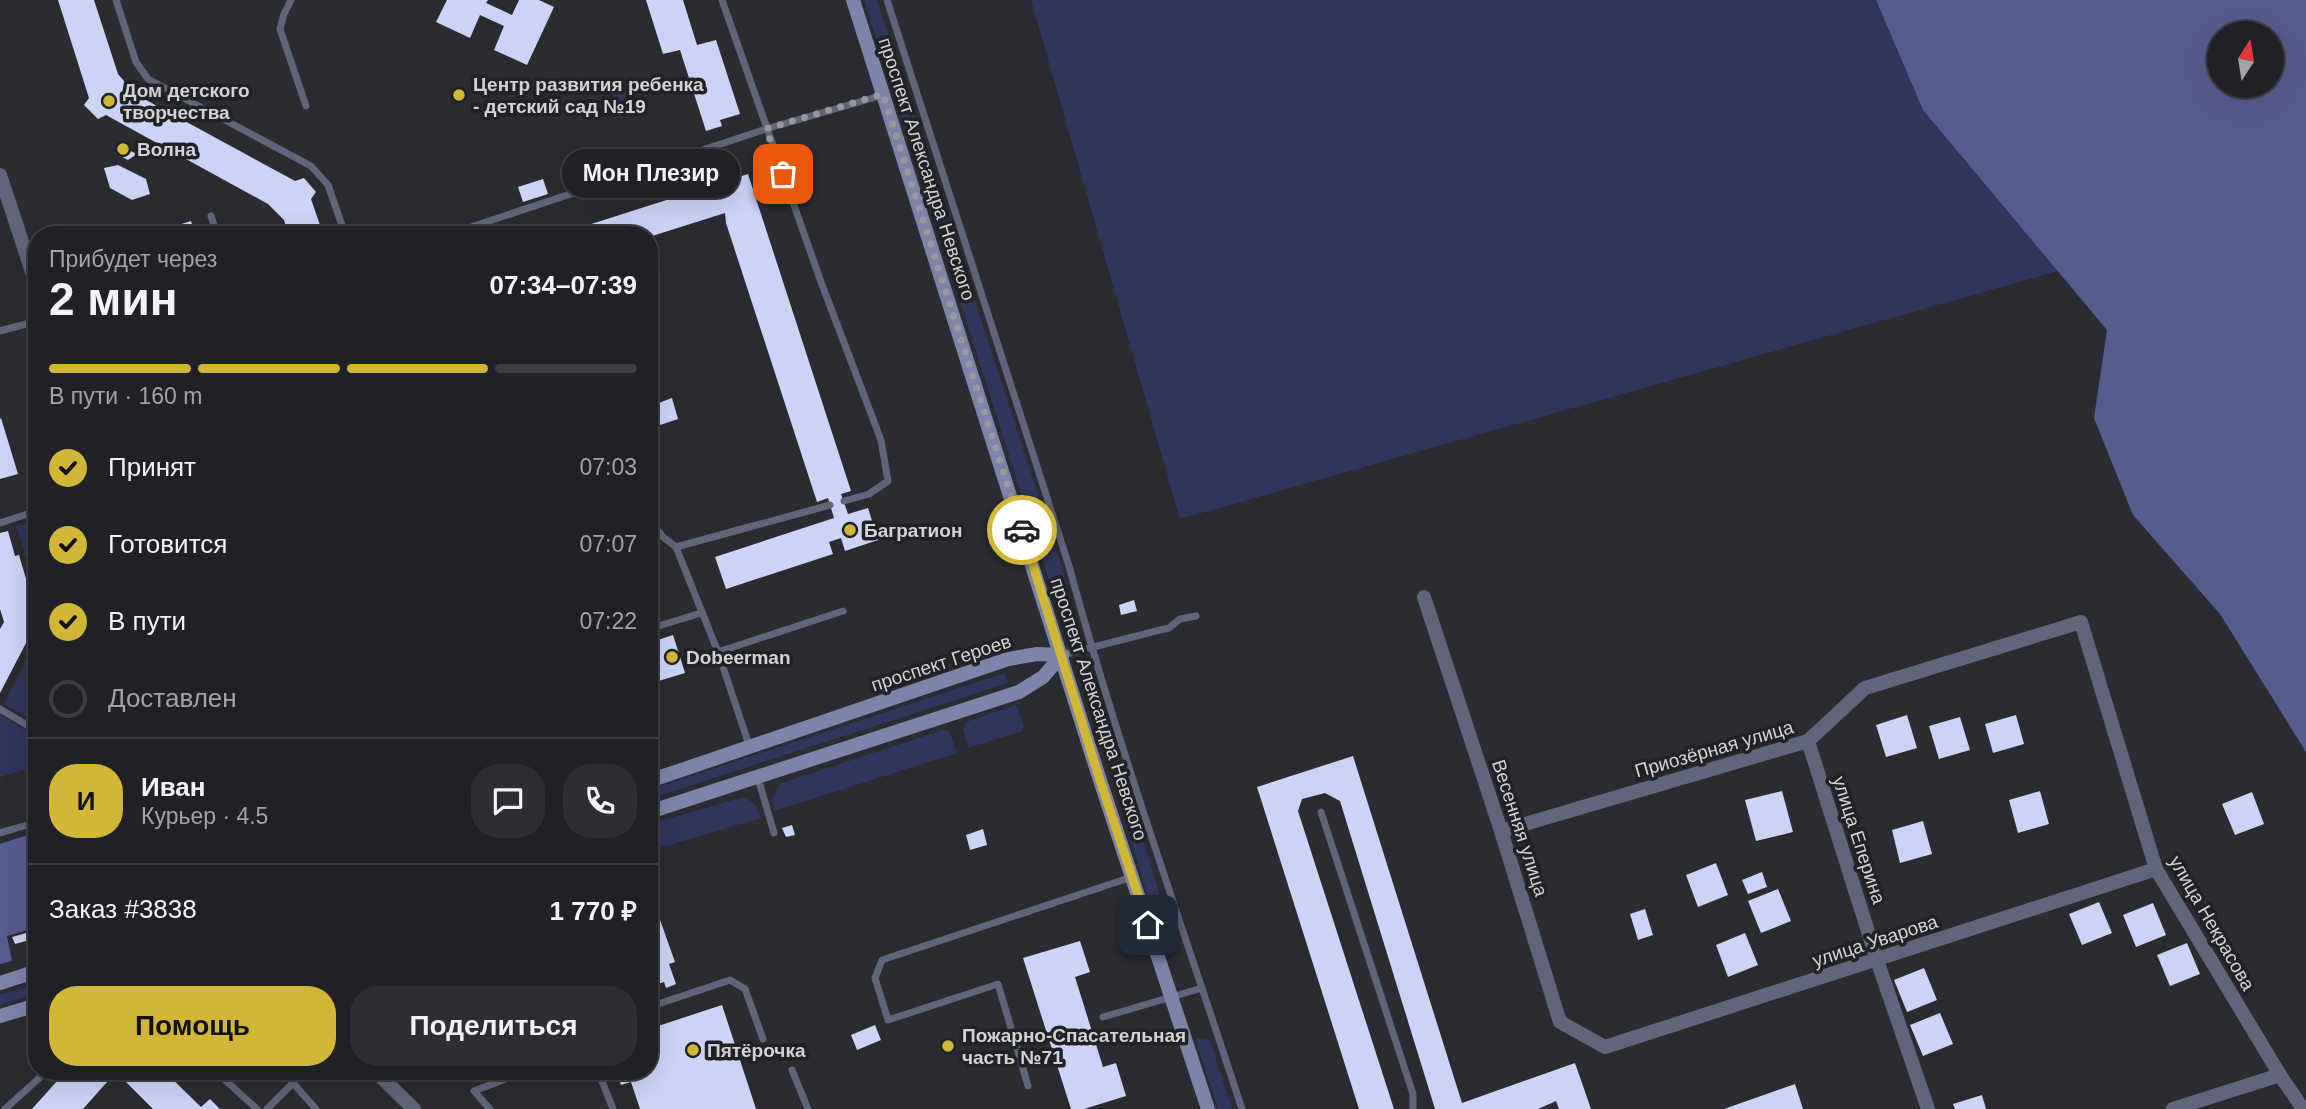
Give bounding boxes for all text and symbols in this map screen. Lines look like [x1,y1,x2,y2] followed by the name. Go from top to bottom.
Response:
[2207,21,2284,98] north arrow
[2207,21,2284,98] map controls
[875,35,979,303] street label: проспект Александра Невского
[473,74,704,117] place label: Центр развития ребенка - детский сад №19
[123,80,250,123] place label: Дом детского творчества
[451,87,467,103] marker: Центр развития ребенка - детский сад №19
[101,93,117,109] marker: Дом детского творчества
[137,139,196,160] place label: Волна
[115,141,131,157] marker: Волна
[753,144,813,204] pin
[562,150,741,198] callout: Мон Плезир
[764,155,802,193] icon: bag
[583,160,719,186] text: Мон Плезир
[49,246,217,272] text: Прибудет через
[490,270,637,300] text: 07:34–07:39
[49,273,177,325] text: 2 мин
[49,383,202,409] text: В пути · 160 m
[49,449,87,487] icon: check
[108,452,196,482] text: Принят
[579,454,637,480] text: 07:03
[987,495,1057,565] courier
[1003,511,1041,549] icon: car
[864,520,962,541] place label: Багратион
[842,522,858,538] marker: Багратион
[49,526,87,564] icon: check
[108,529,227,559] text: Готовится
[579,531,637,557] text: 07:07
[1047,575,1151,843] street label: проспект Александра Невского
[49,603,87,641] icon: check
[108,606,186,636] text: В пути
[579,608,637,634] text: 07:22
[868,631,1014,695] street label: проспект Героев
[686,647,791,668] place label: Dobeerman
[664,649,680,665] marker: Dobeerman
[108,683,237,713] text: Доставлен
[1632,716,1796,782] street label: Приозёрная улица
[1488,757,1552,899] street label: Весенняя улица
[471,764,545,838] button: chat
[563,764,637,838] button: phone
[141,772,206,802] text: Иван
[1828,773,1890,907] street label: улица Еперина
[77,786,95,816] text: И
[141,803,268,829] text: Курьер · 4.5
[2165,852,2259,994] street label: улица Некрасова
[49,894,197,924] text: Заказ #3838
[1118,895,1178,955] pin
[550,896,637,926] text: 1 770 ₽
[1129,906,1167,944] icon: home
[1810,911,1941,971] street label: улица Уварова
[49,986,336,1066] button: Помощь
[350,986,637,1066] button: Поделиться
[962,1025,1186,1068] place label: Пожарно-Спасательная часть №71
[940,1038,956,1054] marker: Пожарно-Спасательная часть №71
[707,1040,806,1061] place label: Пятёрочка
[685,1042,701,1058] marker: Пятёрочка

